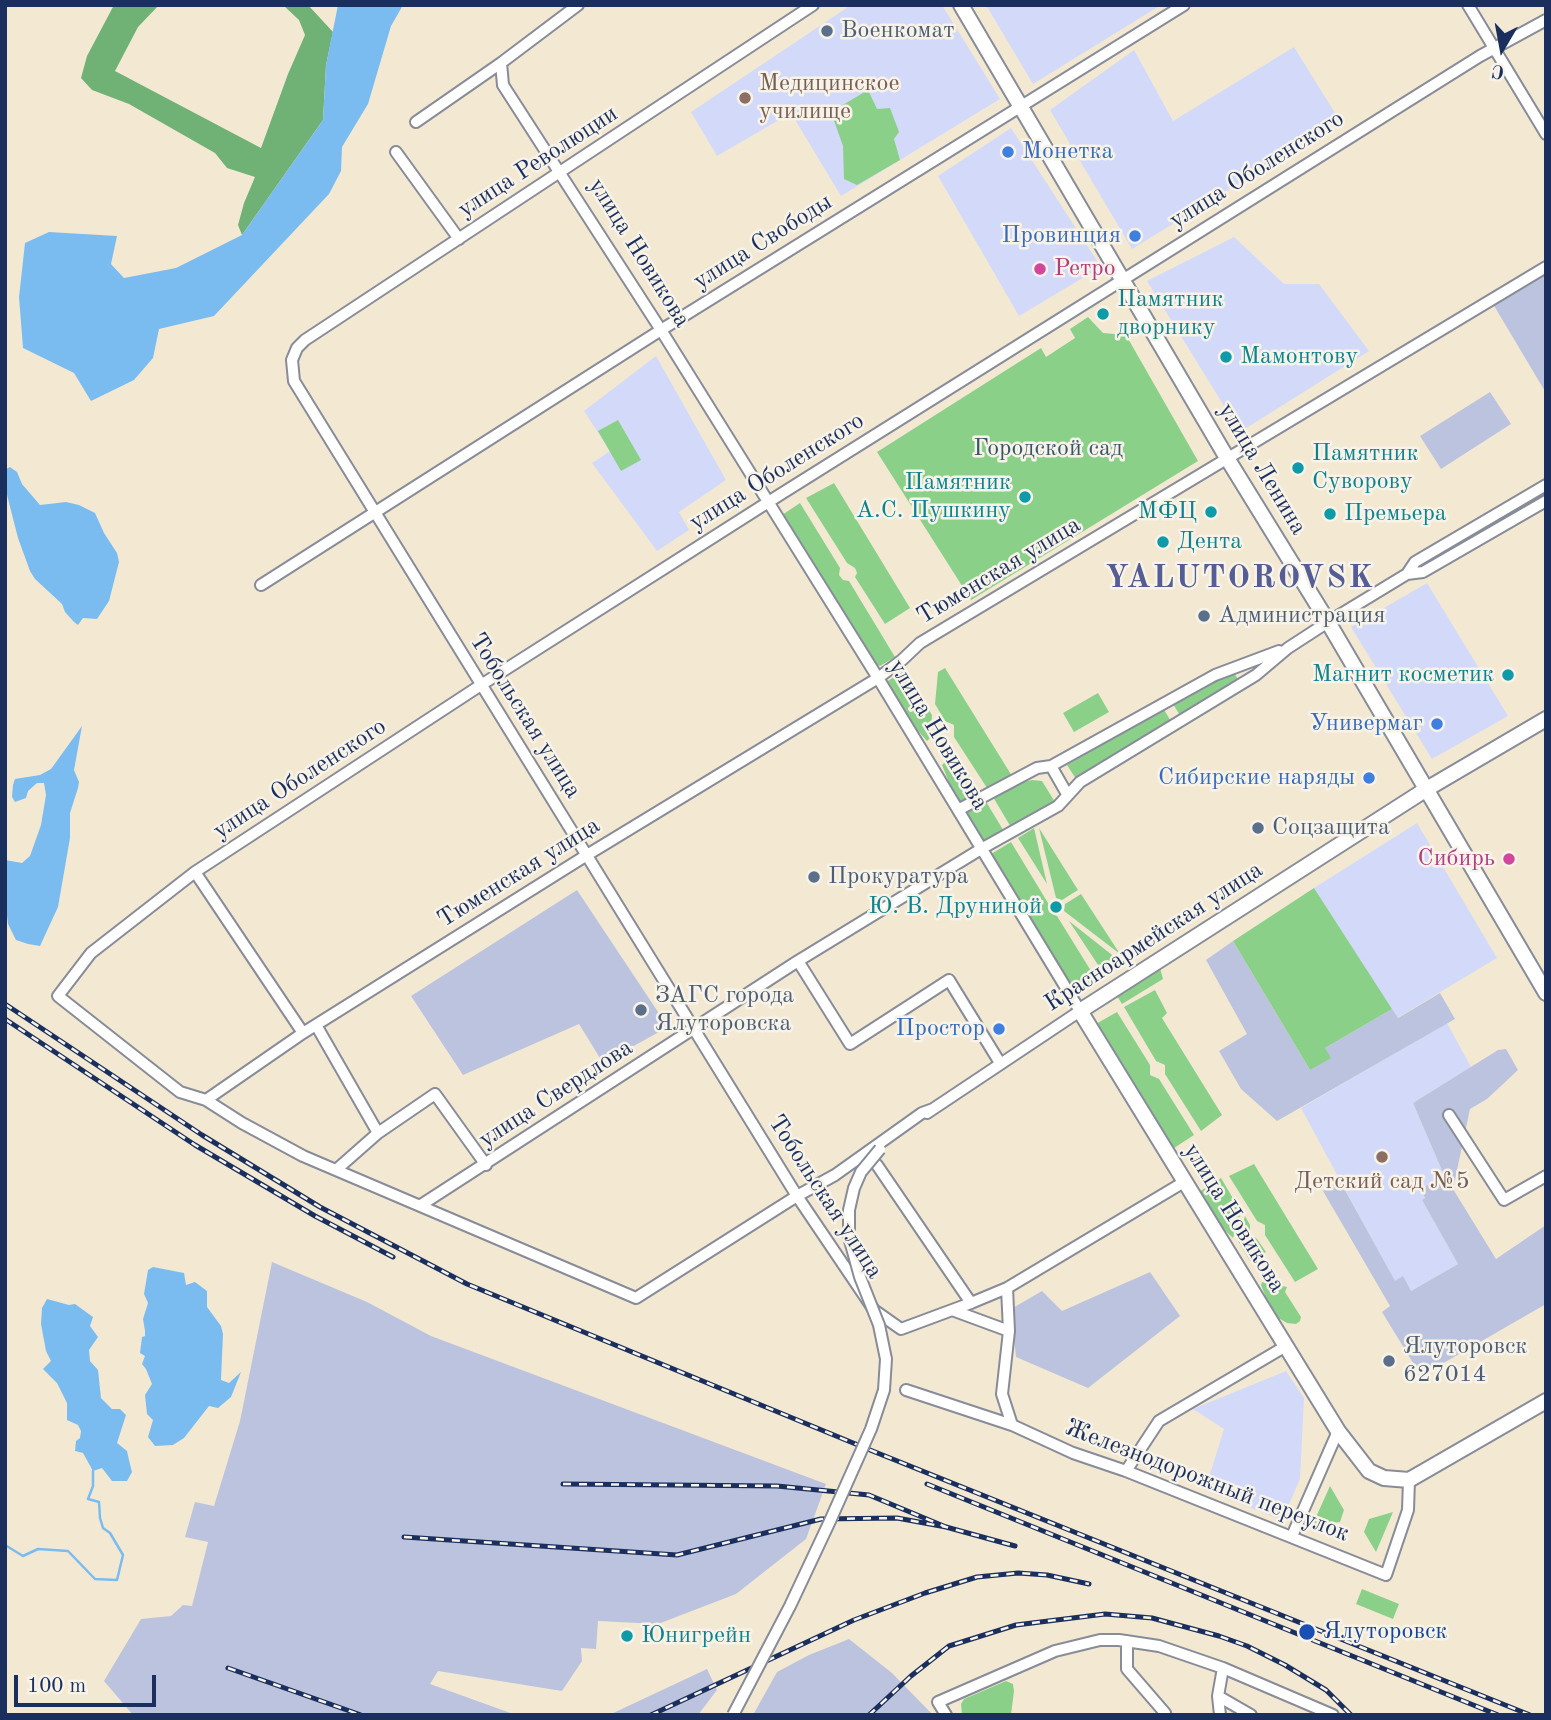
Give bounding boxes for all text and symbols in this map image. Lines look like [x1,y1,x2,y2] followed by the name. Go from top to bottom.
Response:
[1467,14,1537,84] north arrow
[841,17,955,45] place label: Военкомат
[819,23,835,39] marker: Военкомат
[1490,60,1506,81] text: С
[759,70,899,126] place label: Медицинское училище
[737,90,753,106] marker: Медицинское училище
[453,100,623,224] street label: улица Революции
[1164,105,1350,235] street label: улица Оболенского
[1022,138,1113,166] place label: Монетка
[1000,144,1016,160] marker: Монетка
[582,173,696,333] street label: улица Новикова
[688,188,838,296] street label: улица Свободы
[1002,222,1121,250] place label: Провинция
[1127,228,1143,244] marker: Провинция
[1054,255,1116,283] place label: Ретро
[1032,261,1048,277] marker: Ретро
[1117,286,1224,342] place label: Памятник дворнику
[1095,306,1111,322] marker: Памятник дворнику
[1240,343,1358,371] place label: Мамонтову
[1218,349,1234,365] marker: Мамонтову
[1211,398,1313,540] street label: улица Ленина
[684,407,870,537] street label: улица Оболенского
[973,435,1123,463] park label: Городской сад
[1312,440,1419,496] place label: Памятник Суворову
[1290,460,1306,476] marker: Памятник Суворову
[856,469,1011,525] place label: Памятник А.С. Пушкину
[1017,489,1033,505] marker: Памятник А.С. Пушкину
[1138,498,1197,526] place label: МФЦ
[1344,500,1447,528] place label: Премьера
[1203,504,1219,520] marker: МФЦ
[1322,506,1338,522] marker: Премьера
[912,511,1086,631] street label: Тюменская улица
[1177,528,1242,556] place label: Дента
[1155,534,1171,550] marker: Дента
[1107,560,1373,598] district label: YALUTOROVSK
[1218,602,1386,630] place label: Администрация
[1196,608,1212,624] marker: Администрация
[463,628,587,804] street label: Тобольская улица
[882,654,994,816] street label: улица Новикова
[1312,661,1494,689] place label: Магнит косметик
[1500,667,1516,683] marker: Магнит косметик
[1309,710,1423,738] place label: Универмаг
[208,712,392,846] street label: улица Оболенского
[1429,716,1445,732] marker: Универмаг
[1158,764,1355,792] place label: Сибирские наряды
[1361,770,1377,786] marker: Сибирские наряды
[432,811,606,935] street label: Тюменская улица
[1272,814,1390,842] place label: Соцзащита
[1250,820,1266,836] marker: Соцзащита
[1418,845,1495,873] place label: Сибирь
[1501,851,1517,867] marker: Сибирь
[1040,856,1268,1018] street label: Красноармейская улица
[828,863,969,891] place label: Прокуратура
[806,869,822,885] marker: Прокуратура
[868,893,1042,921] place label: Ю. В. Друниной
[1048,899,1064,915] marker: Ю. В. Друниной
[655,982,794,1038] place label: ЗАГС города Ялуторовска
[633,1002,649,1018] marker: ЗАГС города Ялуторовска
[896,1015,985,1043] place label: Простор
[991,1021,1007,1037] marker: Простор
[474,1034,638,1154] street label: улица Свердлова
[761,1110,889,1284] street label: Тобольская улица
[1177,1138,1291,1298] street label: улица Новикова
[1374,1149,1390,1165] marker: Детский сад №5
[1294,1168,1470,1196] place label: Детский сад №5
[1403,1333,1527,1389] place label: Ялуторовск 627014
[1381,1353,1397,1369] marker: Ялуторовск 627014
[1061,1413,1353,1549] street label: Железнодорожный переулок
[1323,1618,1447,1646] place label: Ялуторовск
[641,1622,751,1650] place label: Юнигрейн
[1297,1622,1317,1642] marker: Ялуторовск
[619,1628,635,1644] marker: Юнигрейн
[18,1660,159,1704] scale bar
[27,1676,86,1697] text: 100 m

